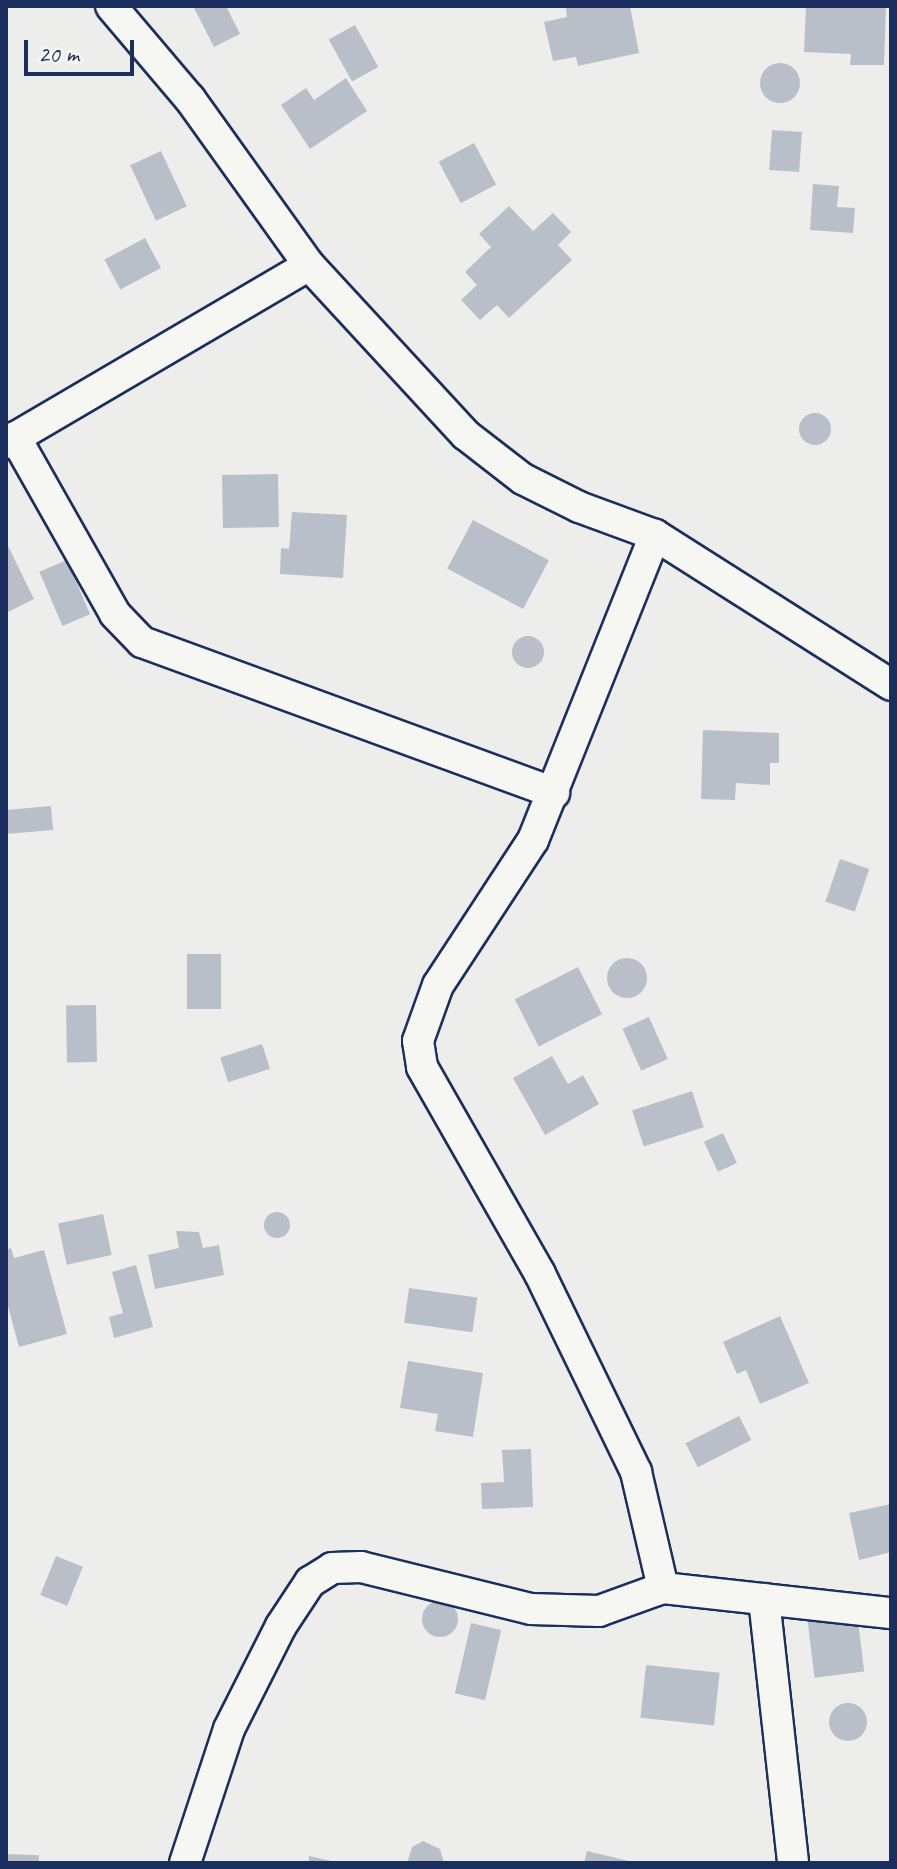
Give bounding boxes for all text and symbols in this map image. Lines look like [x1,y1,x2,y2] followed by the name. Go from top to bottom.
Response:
[28,24,138,74] scale bar
[38,39,79,69] text: 20 m

